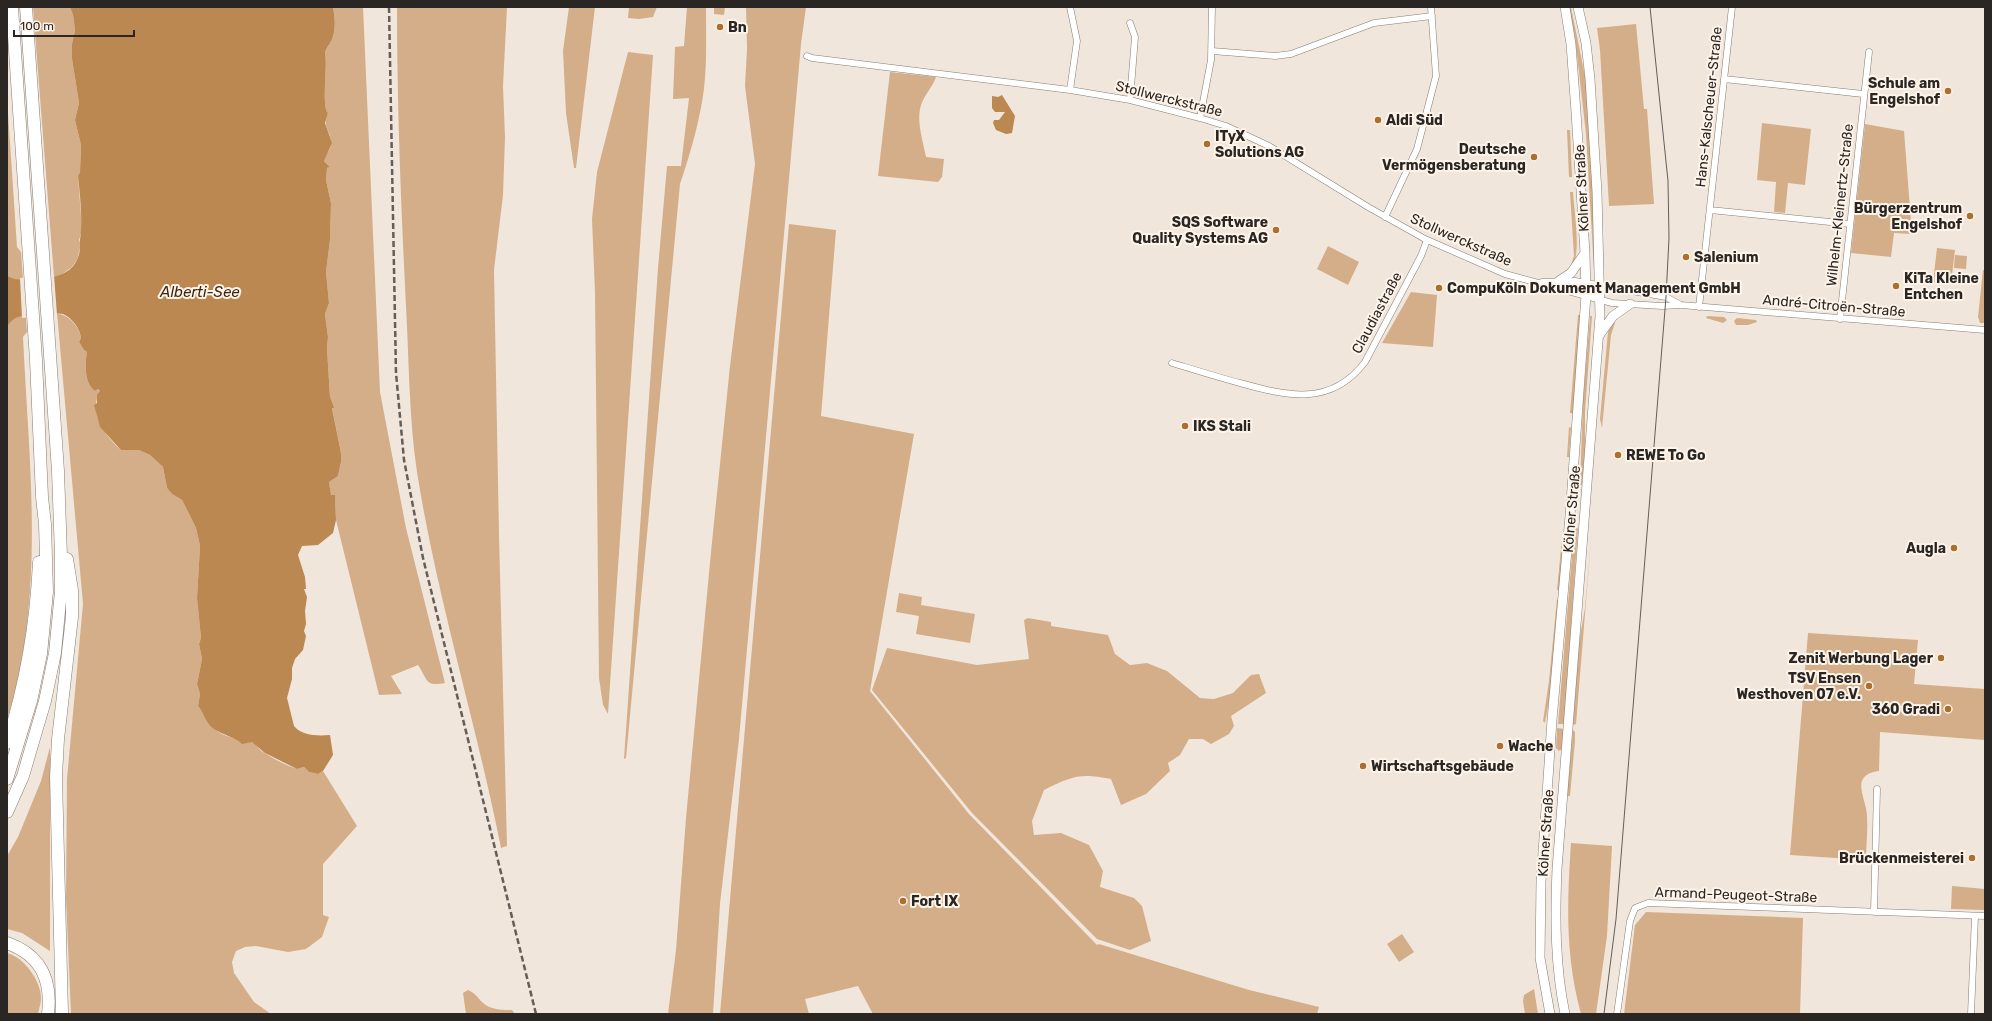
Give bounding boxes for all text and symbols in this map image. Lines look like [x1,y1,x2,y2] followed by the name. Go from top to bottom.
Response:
[14,12,134,38] scale bar
[20,19,54,33] text: 100 m
[728,19,747,36] place label: Bn
[715,22,725,32] marker: Bn
[1692,26,1726,188] street label: Hans-Kalscheuer-Straße
[1868,75,1941,108] place label: Schule am Engelshof
[1114,78,1224,121] street label: Stollwerckstraße
[1943,86,1953,96] marker: Schule am Engelshof
[1386,112,1443,129] place label: Aldi Süd
[1373,115,1383,125] marker: Aldi Süd
[1823,123,1857,287] street label: Wilhelm-Kleinertz-Straße
[1215,128,1304,161] place label: ITyX Solutions AG
[1202,139,1212,149] marker: ITyX Solutions AG
[1382,141,1526,174] place label: Deutsche Vermögensberatung
[1571,144,1593,232] street label: Kölner Straße
[1529,152,1539,162] marker: Deutsche Vermögensberatung
[1854,200,1963,233] place label: Bürgerzentrum Engelshof
[1408,210,1515,270] street label: Stollwerckstraße
[1965,211,1975,221] marker: Bürgerzentrum Engelshof
[1132,214,1268,247] place label: SQS Software Quality Systems AG
[1271,225,1281,235] marker: SQS Software Quality Systems AG
[1694,249,1759,266] place label: Salenium
[1681,252,1691,262] marker: Salenium
[1348,269,1406,357] street label: Claudiastraße
[1904,270,1979,303] place label: KiTa Kleine Entchen
[1447,280,1741,297] place label: CompuKöln Dokument Management GmbH
[1891,281,1901,291] marker: KiTa Kleine Entchen
[159,283,240,301] water label: Alberti-See
[1434,283,1444,293] marker: CompuKöln Dokument Management GmbH
[1762,291,1906,321] street label: André-Citroën-Straße
[1193,418,1251,435] place label: IKS Stali
[1180,421,1190,431] marker: IKS Stali
[1626,447,1706,464] place label: REWE To Go
[1613,450,1623,460] marker: REWE To Go
[1560,465,1584,553] street label: Kölner Straße
[1906,540,1946,557] place label: Augla
[1949,543,1959,553] marker: Augla
[1788,650,1934,667] place label: Zenit Werbung Lager
[1936,653,1946,663] marker: Zenit Werbung Lager
[1736,670,1861,703] place label: TSV Ensen Westhoven 07 e.V.
[1864,681,1874,691] marker: TSV Ensen Westhoven 07 e.V.
[1872,701,1940,718] place label: 360 Gradi
[1943,704,1953,714] marker: 360 Gradi
[1508,738,1553,755] place label: Wache
[1495,741,1505,751] marker: Wache
[1371,758,1514,775] place label: Wirtschaftsgebäude
[1358,761,1368,771] marker: Wirtschaftsgebäude
[1534,789,1558,877] street label: Kölner Straße
[1839,850,1964,867] place label: Brückenmeisterei
[1967,853,1977,863] marker: Brückenmeisterei
[1654,884,1818,906] street label: Armand-Peugeot-Straße
[911,893,958,910] place label: Fort IX
[898,896,908,906] marker: Fort IX

